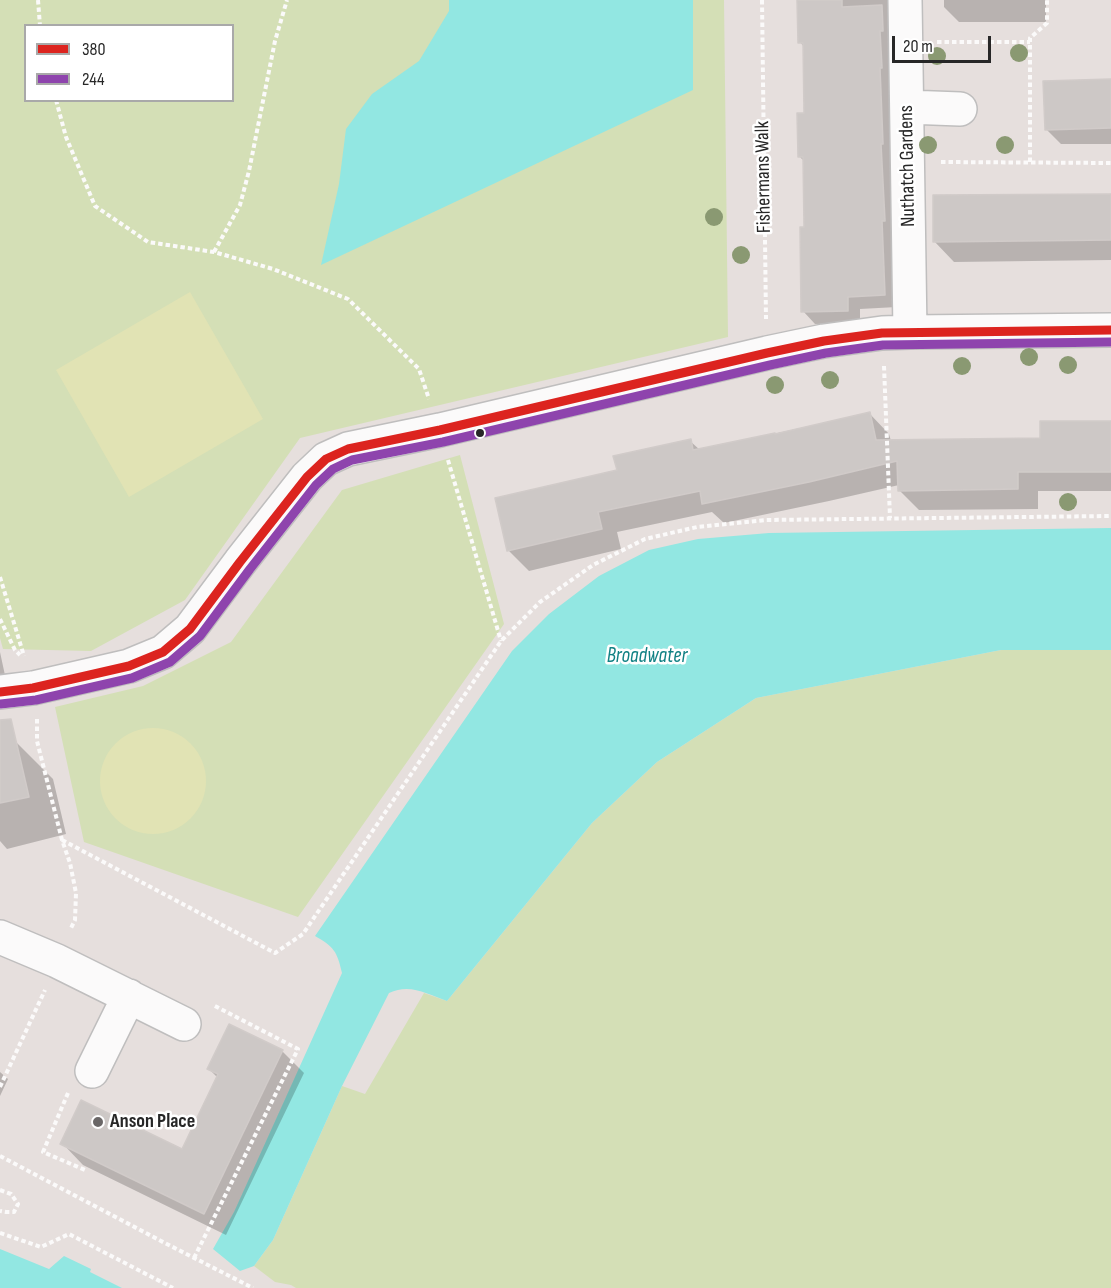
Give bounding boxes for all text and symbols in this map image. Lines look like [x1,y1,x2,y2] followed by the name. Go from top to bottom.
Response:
[24,24,234,102] legend
[895,24,994,62] scale bar
[903,36,933,57] text: 20 m
[82,39,105,60] text: 380
[82,69,104,90] text: 244
[895,105,921,227] street label: Nuthatch Gardens
[751,121,777,233] street label: Fishermans Walk
[474,427,486,439] unlabelled marker
[607,644,687,670] water label: Broadwater
[110,1110,195,1134] place label: Anson Place
[91,1115,105,1129] marker: Anson Place

